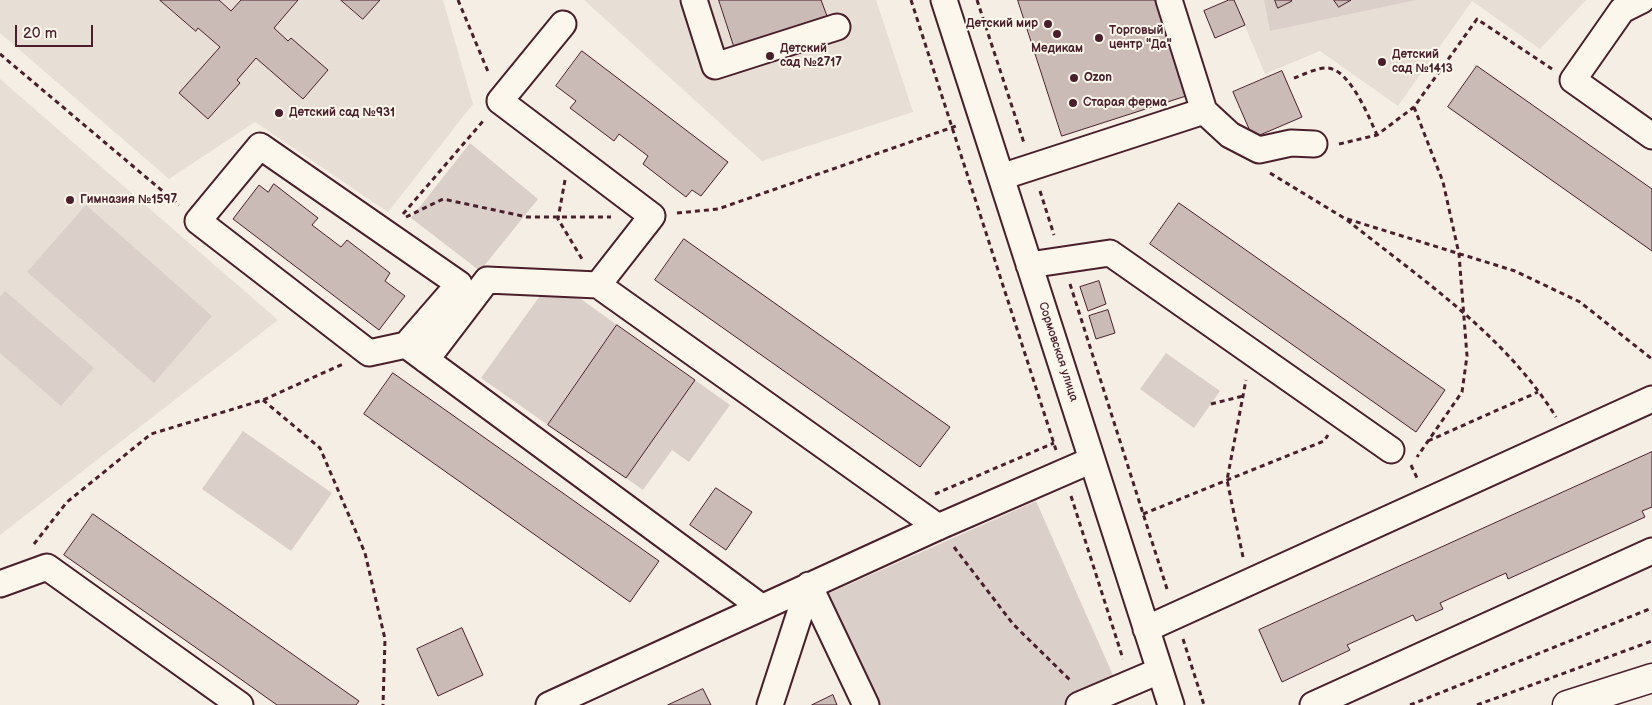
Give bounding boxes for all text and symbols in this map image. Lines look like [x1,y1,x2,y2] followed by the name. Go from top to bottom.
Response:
[18,15,95,47] scale bar
[966,17,1038,31] place label: Детский мир
[1042,18,1054,30] marker: Детский мир
[23,24,57,43] text: 20 m
[1109,24,1172,52] place label: Торговый центр "Да"
[1051,28,1063,40] marker: Медикам
[1093,32,1105,44] marker: Торговый центр "Да"
[780,42,842,70] place label: Детский сад №2717
[1031,42,1083,56] place label: Медикам
[1392,48,1453,76] place label: Детский сад №1413
[764,50,776,62] marker: Детский сад №2717
[1376,56,1388,68] marker: Детский сад №1413
[1084,71,1112,85] place label: Ozon
[1068,72,1080,84] marker: Ozon
[1083,96,1167,110] place label: Старая ферма
[1067,97,1079,109] marker: Старая ферма
[289,106,395,120] place label: Детский сад №931
[273,107,285,119] marker: Детский сад №931
[80,193,177,207] place label: Гимназия №1597
[64,194,76,206] marker: Гимназия №1597
[1035,300,1081,404] street label: Сормовская улица

